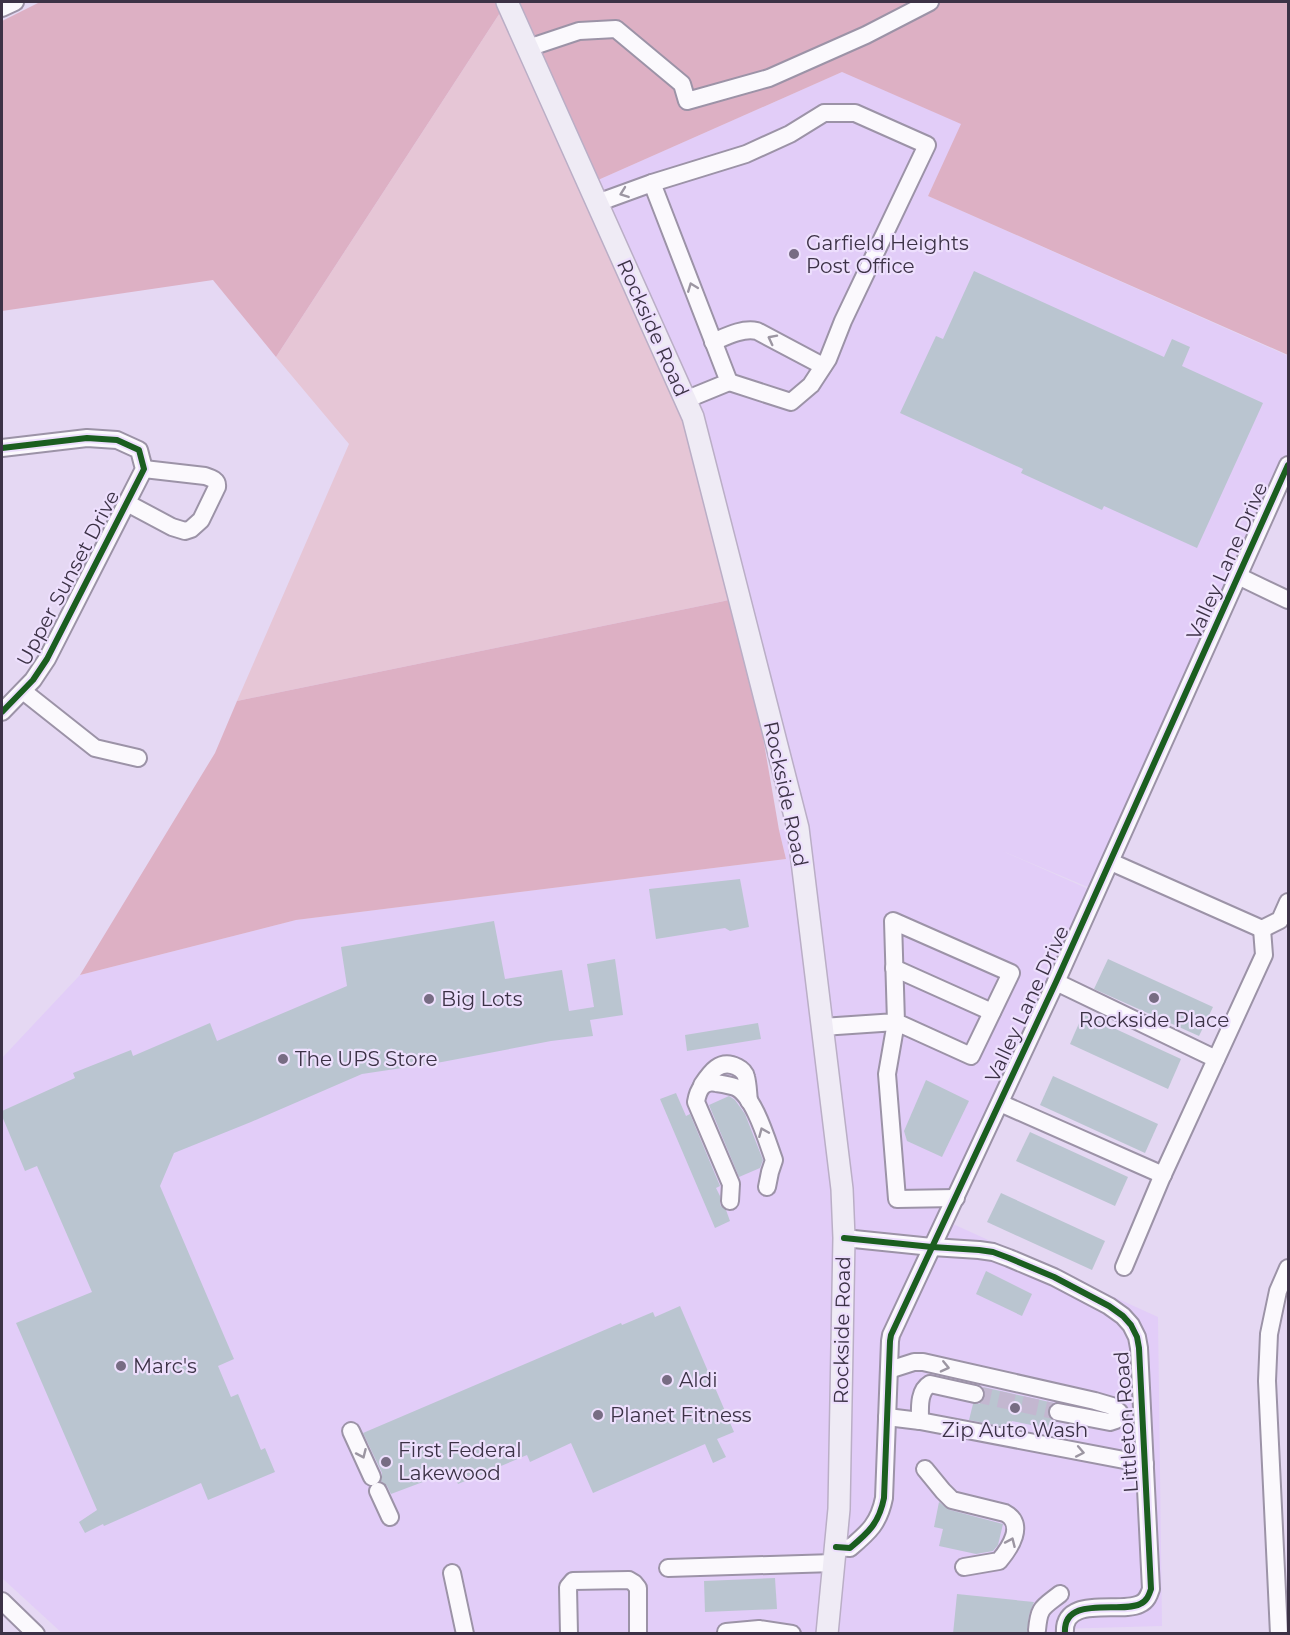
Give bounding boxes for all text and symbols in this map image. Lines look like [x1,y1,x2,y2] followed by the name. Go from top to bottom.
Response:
[620,186,630,199] one-way arrow
[806,231,969,278] place label: Garfield Heights Post Office
[787,247,801,261] marker: Garfield Heights Post Office
[612,255,694,401] street label: Rockside Road
[687,282,699,293] one-way arrow
[767,335,778,346] one-way arrow
[1181,478,1273,644] street label: Valley Lane Drive
[12,486,124,670] street label: Upper Sunset Drive
[759,719,813,869] street label: Rockside Road
[980,922,1074,1086] street label: Valley Lane Drive
[441,987,523,1011] place label: Big Lots
[1147,991,1161,1005] marker: Rockside Place
[422,992,436,1006] marker: Big Lots
[1079,1008,1229,1032] place label: Rockside Place
[295,1047,438,1071] place label: The UPS Store
[276,1052,290,1066] marker: The UPS Store
[758,1127,770,1138] one-way arrow
[829,1256,855,1404] street label: Rockside Road
[1109,1350,1143,1494] street label: Littleton Road
[133,1354,197,1378] place label: Marc's
[114,1359,128,1373] marker: Marc's
[940,1360,950,1373] one-way arrow
[679,1368,718,1392] place label: Aldi
[660,1373,674,1387] marker: Aldi
[1008,1401,1022,1415] marker: Zip Auto Wash
[610,1403,752,1427] place label: Planet Fitness
[591,1408,605,1422] marker: Planet Fitness
[942,1418,1088,1442] place label: Zip Auto Wash
[398,1438,522,1485] place label: First Federal Lakewood
[1075,1445,1085,1458] one-way arrow
[354,1447,366,1458] one-way arrow
[379,1455,393,1469] marker: First Federal Lakewood
[1004,1538,1016,1549] one-way arrow

